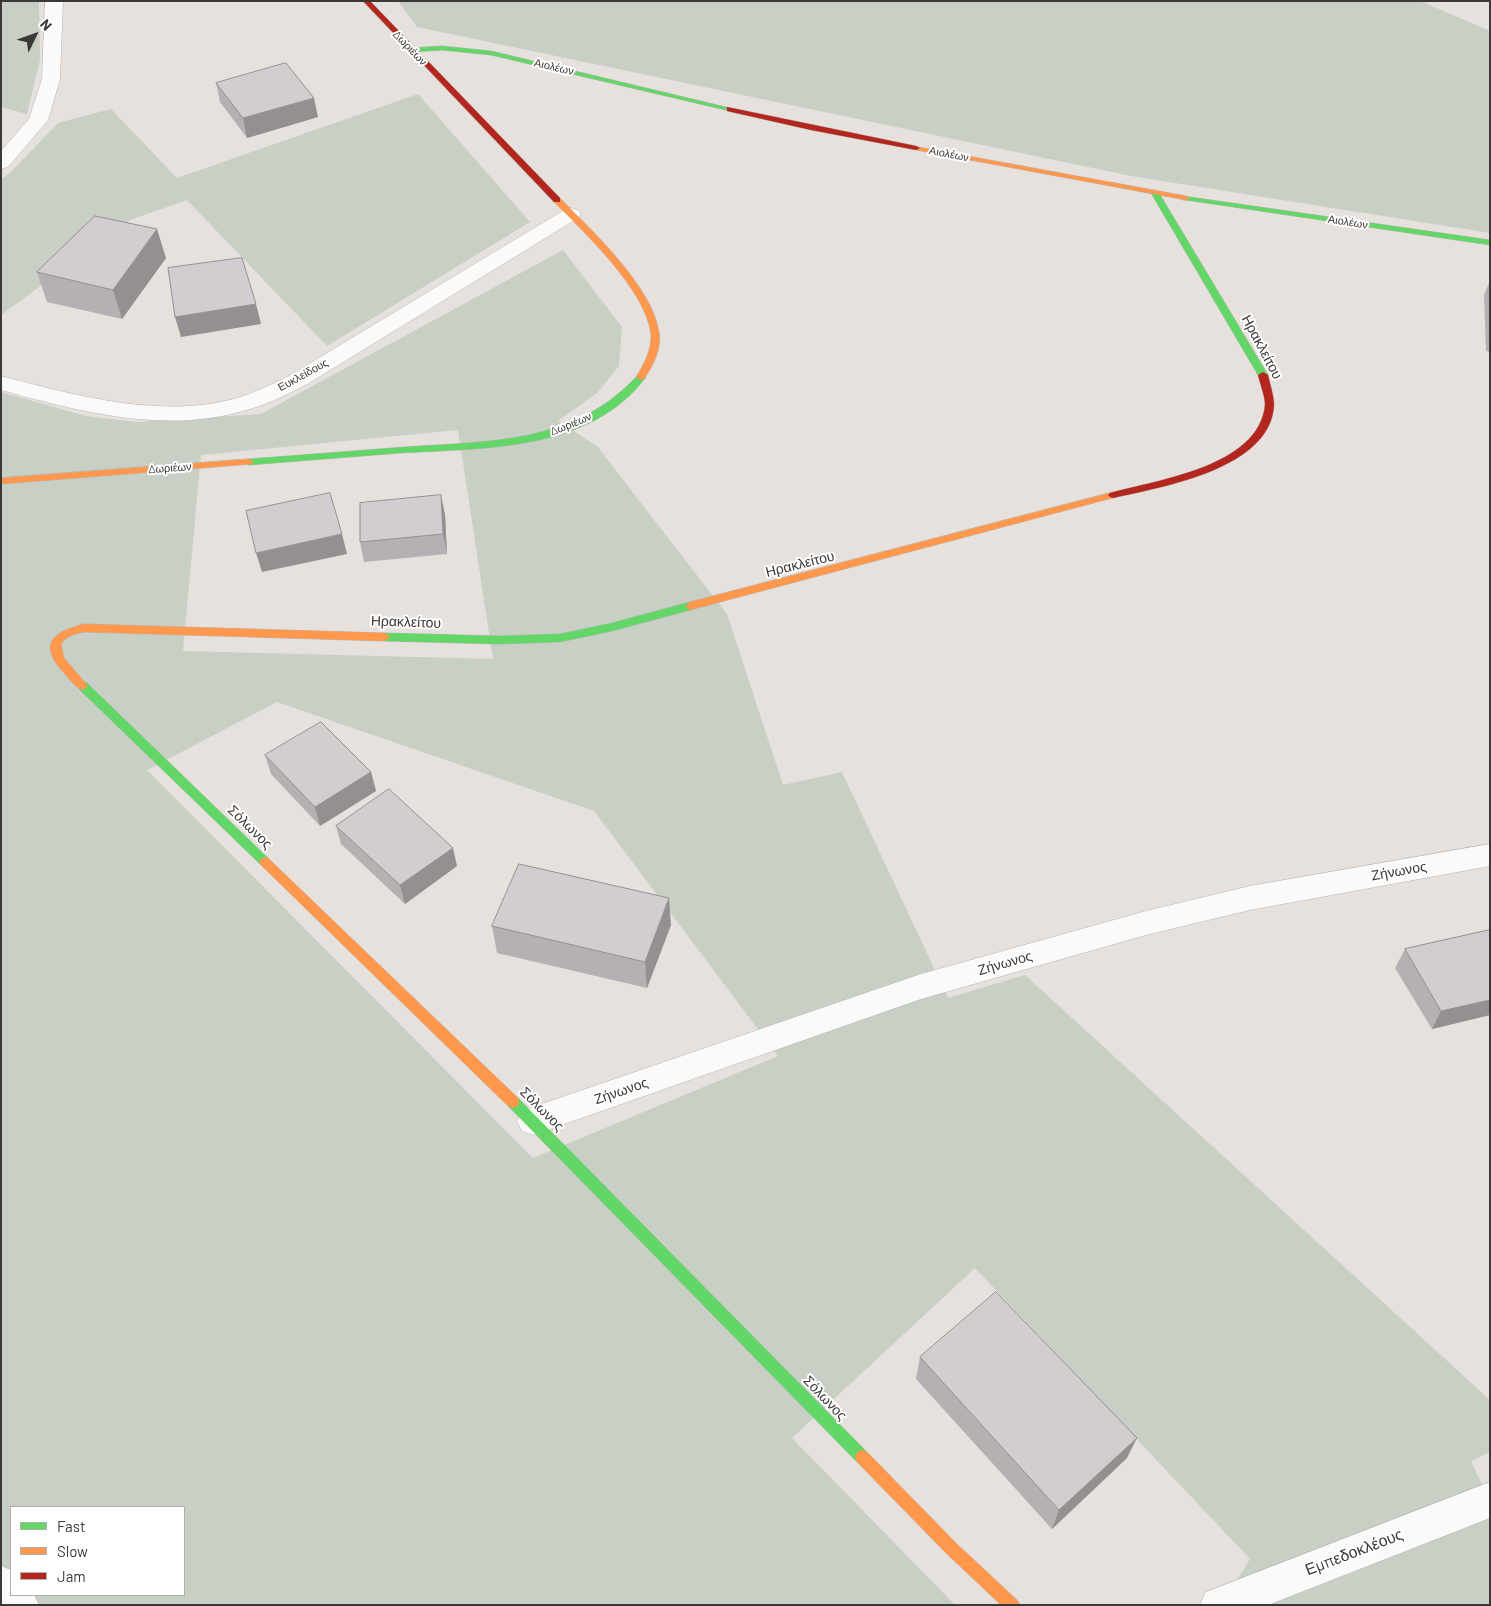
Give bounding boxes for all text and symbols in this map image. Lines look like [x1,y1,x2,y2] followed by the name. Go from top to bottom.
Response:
[10,10,60,60] north arrow
[37,15,56,34] text: N
[390,28,430,68] street label: Δωριέων
[533,56,575,78] street label: Αιολέων
[928,144,970,164] street label: Αιολέων
[1327,212,1369,232] street label: Αιολέων
[1238,312,1286,382] street label: Ηρακλείτου
[276,356,330,394] street label: Ευκλείδους
[548,410,594,438] street label: Δωριέων
[148,460,192,476] street label: Δωριέων
[764,547,836,581] street label: Ηρακλείτου
[371,612,441,632] street label: Ηρακλείτου
[224,802,276,852] street label: Σόλωνος
[1370,858,1428,884] street label: Ζήνωνος
[976,947,1034,979] street label: Ζήνωνος
[592,1074,650,1108] street label: Ζήνωνος
[516,1083,568,1135] street label: Σόλωνος
[800,1372,850,1424] street label: Σόλωνος
[10,1506,185,1596] legend
[57,1517,85,1535] text: Fast
[1302,1525,1406,1579] street label: Εμπεδοκλέους
[57,1542,88,1560] text: Slow
[57,1567,86,1585] text: Jam

